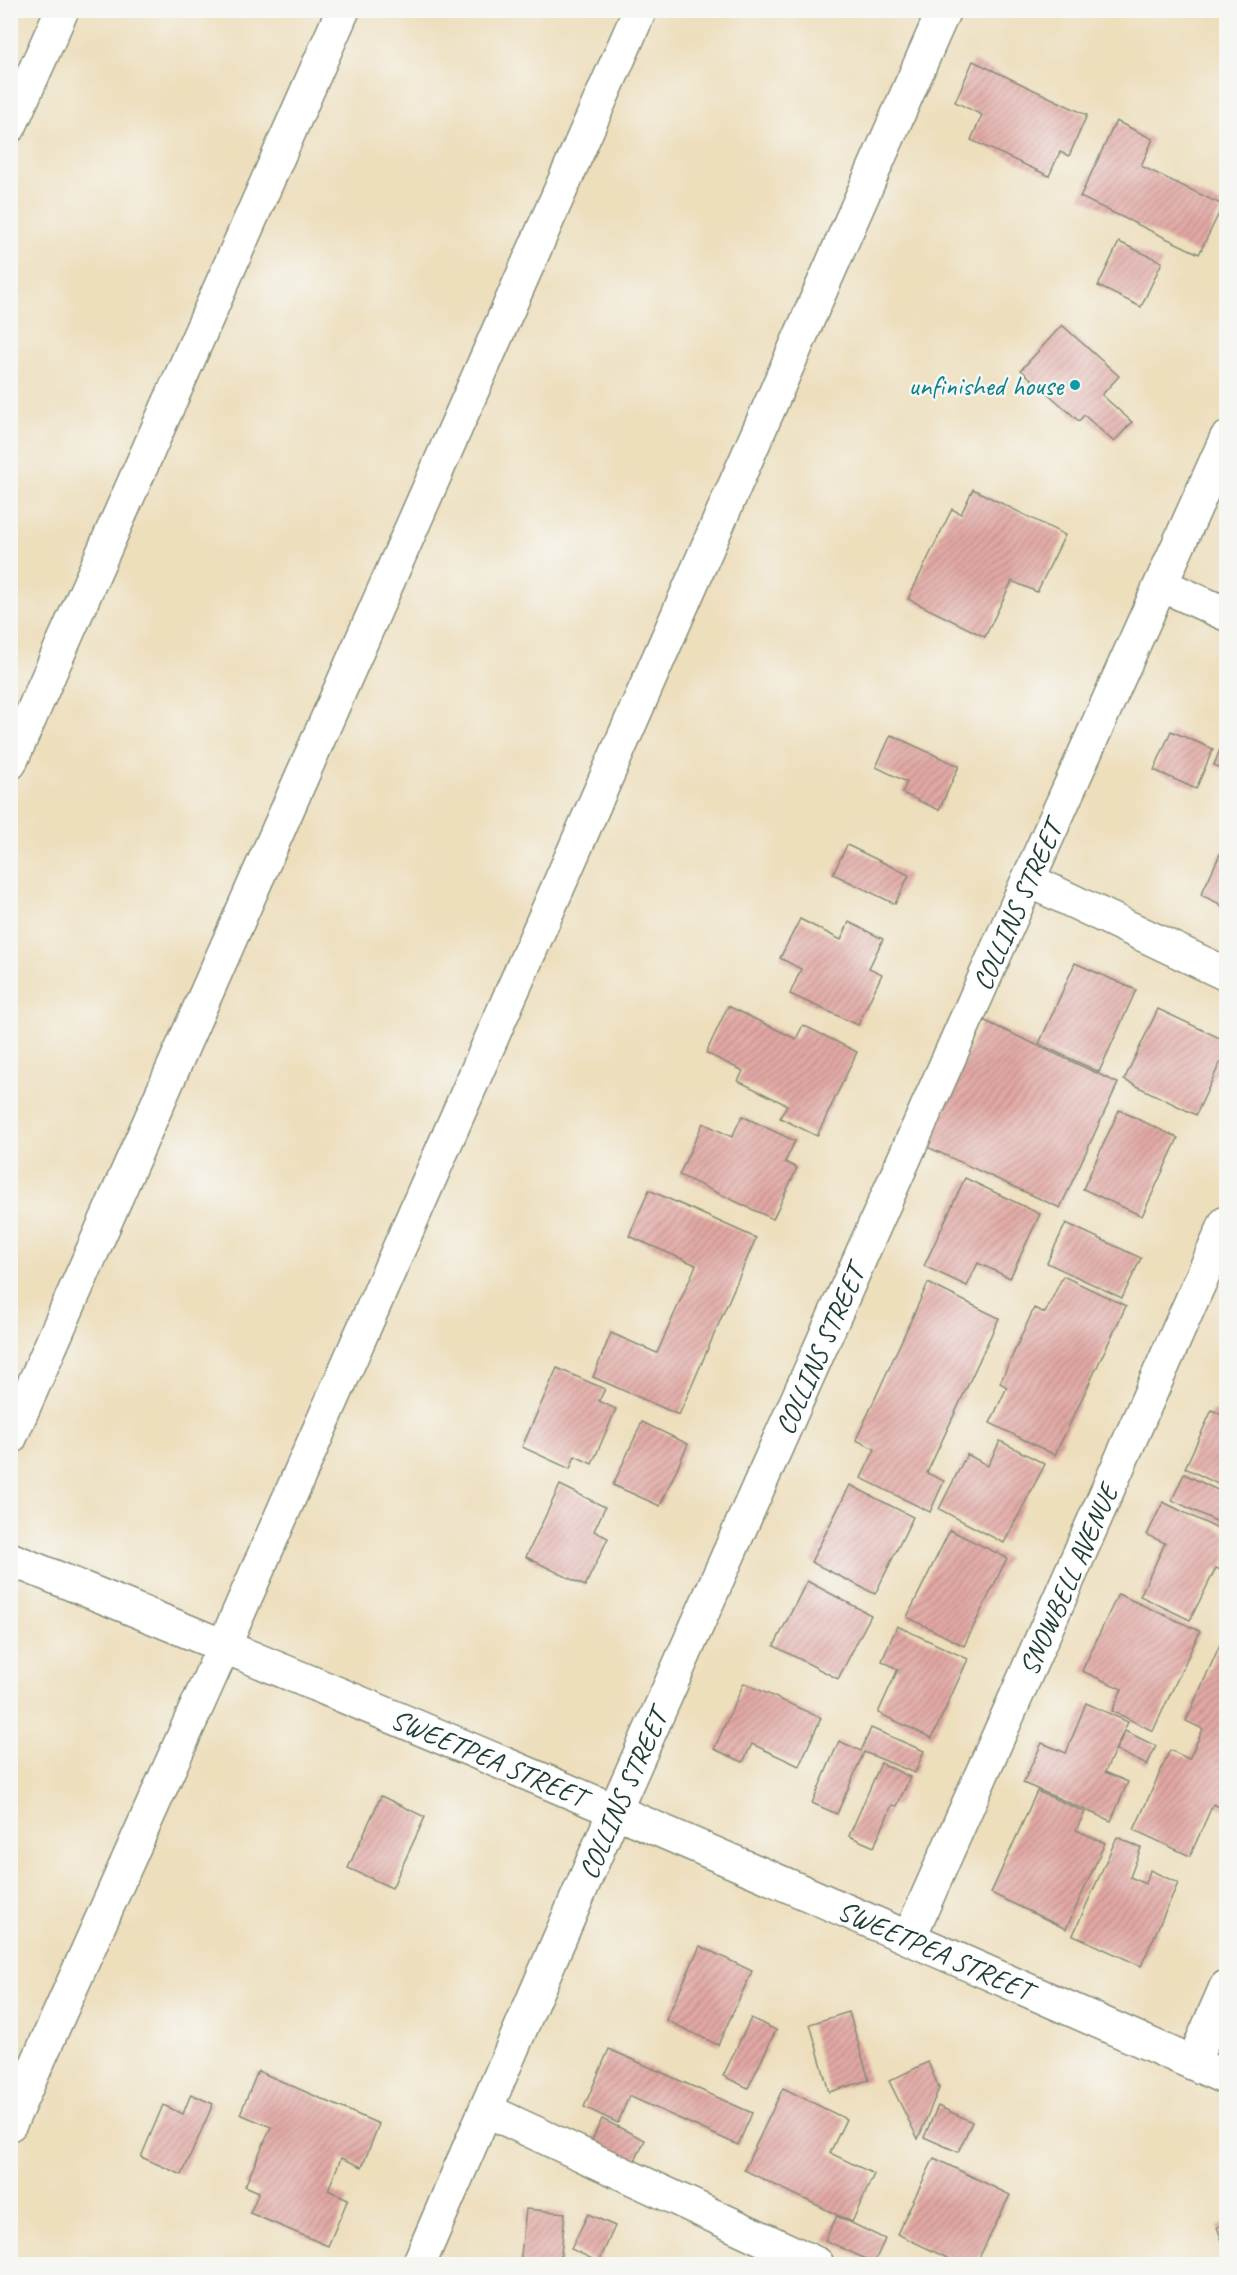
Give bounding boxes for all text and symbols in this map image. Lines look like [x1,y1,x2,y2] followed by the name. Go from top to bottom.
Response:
[908,368,1065,403] place label: unfinished house
[1068,378,1082,392] marker: unfinished house
[964,809,1072,995] street label: COLLINS STREET
[767,1254,875,1440] street label: COLLINS STREET
[1010,1476,1127,1680] street label: SNOWBELL AVENUE
[570,1698,678,1884] street label: COLLINS STREET
[386,1701,598,1817] street label: SWEETPEA STREET
[833,1892,1044,2010] street label: SWEETPEA STREET

